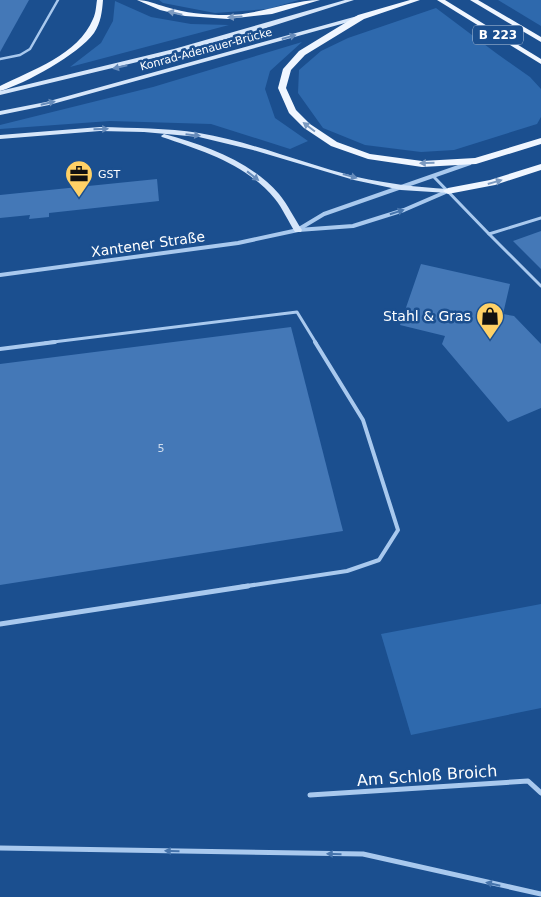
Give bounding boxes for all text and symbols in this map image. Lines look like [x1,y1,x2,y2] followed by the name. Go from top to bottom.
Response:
[168,9,183,17] one-way arrow
[227,14,243,22] one-way arrow
[139,26,274,73] street label: Konrad-Adenauer-Brücke
[473,26,523,44] road number: B 223
[281,33,296,41] one-way arrow
[112,63,127,71] one-way arrow
[40,99,55,107] one-way arrow
[303,122,316,133] one-way arrow
[93,125,109,133] one-way arrow
[185,131,201,139] one-way arrow
[64,159,94,198] office icon: GST
[419,159,435,167] one-way arrow
[98,168,121,181] place label: GST
[246,170,259,181] one-way arrow
[342,173,357,181] one-way arrow
[488,177,503,185] one-way arrow
[390,208,405,216] one-way arrow
[90,228,206,260] street label: Xantener Straße
[475,301,505,340] shop icon: Stahl & Gras
[383,308,471,324] place label: Stahl & Gras
[158,442,165,455] house number: 5
[356,761,498,790] street label: Am Schloß Broich
[164,847,180,855] one-way arrow
[326,849,342,857] one-way arrow
[485,879,501,887] one-way arrow

